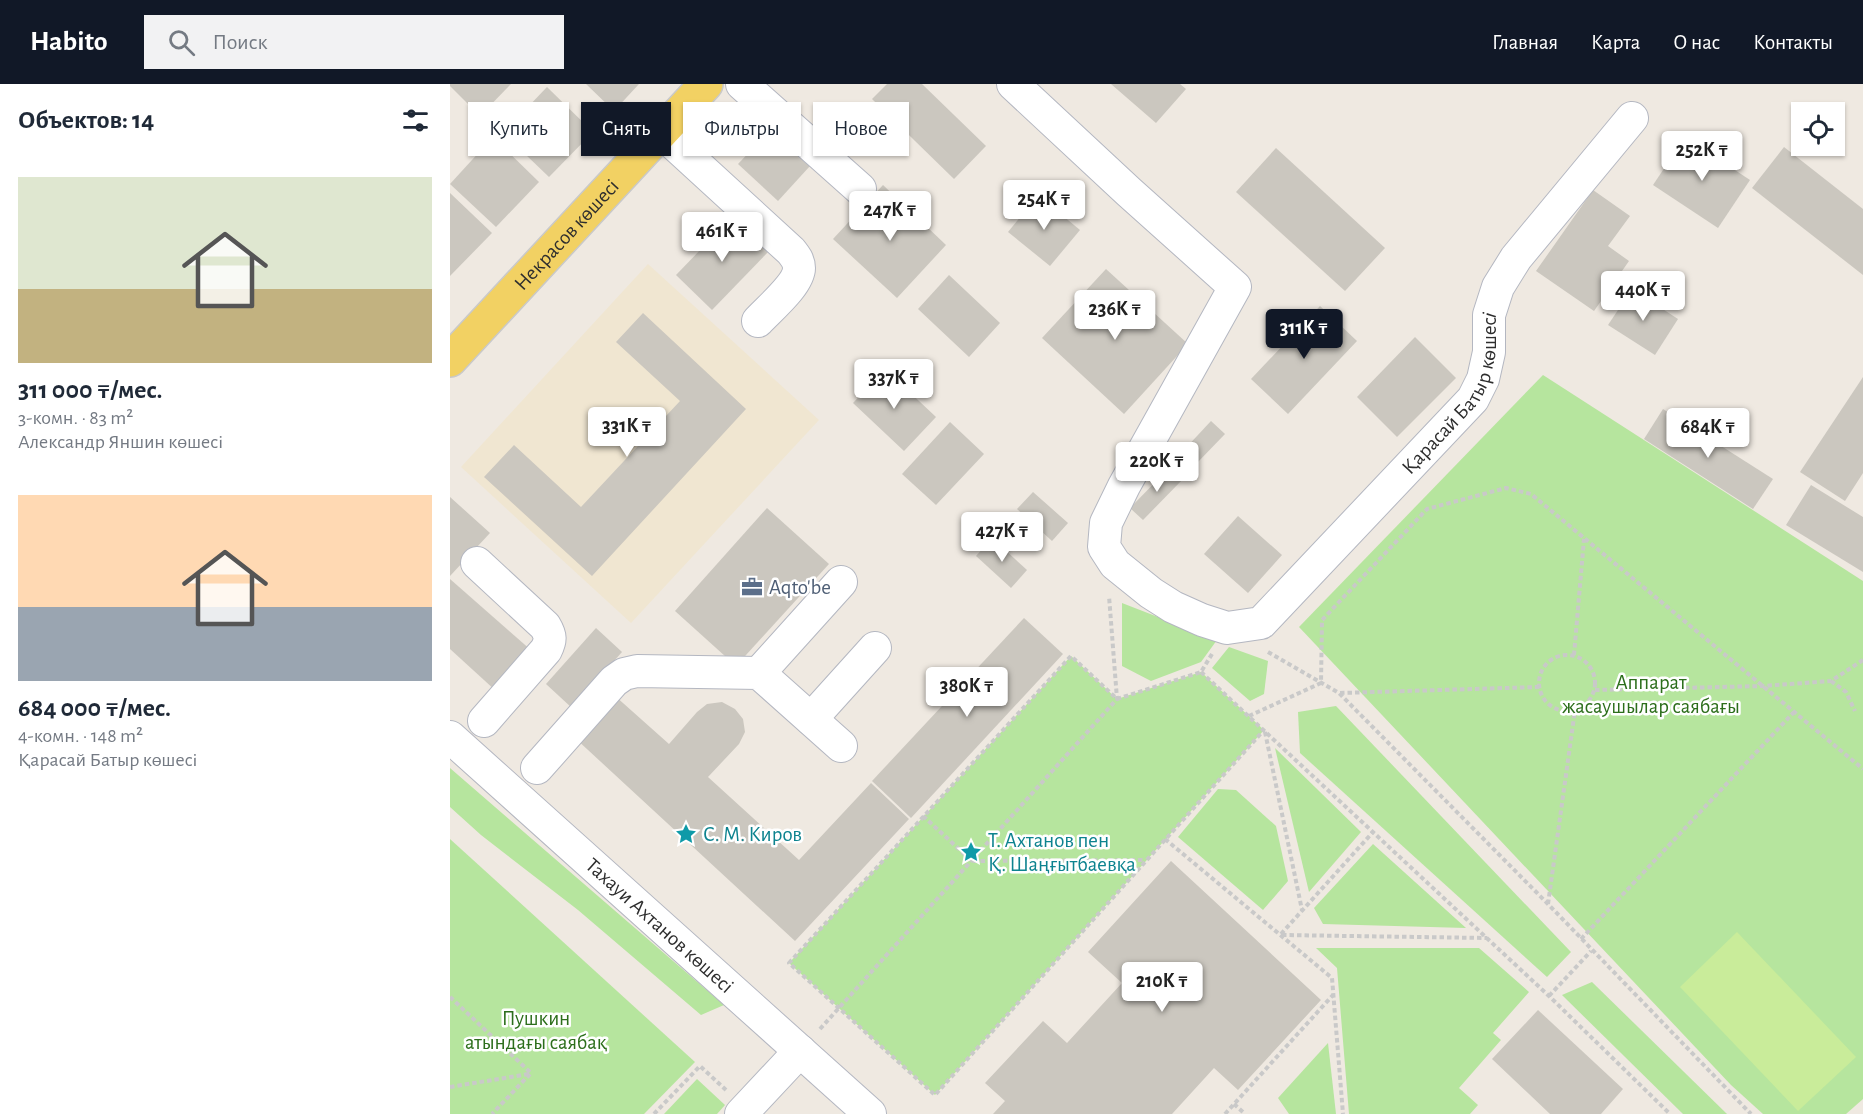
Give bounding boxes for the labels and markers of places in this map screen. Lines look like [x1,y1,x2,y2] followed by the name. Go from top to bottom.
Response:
[1653,131,1751,182] pin: 252K ₸
[995,180,1093,231] pin: 254K ₸
[841,191,939,242] pin: 247K ₸
[673,212,771,263] pin: 461K ₸
[1594,271,1692,322] pin: 440K ₸
[1066,290,1164,341] pin: 236K ₸
[1255,309,1353,360] pin: 311K ₸
[845,359,943,410] pin: 337K ₸
[578,407,676,458] pin: 331K ₸
[1659,408,1757,459] pin: 684K ₸
[1108,442,1206,493] pin: 220K ₸
[953,512,1051,563] pin: 427K ₸
[740,575,764,599] office icon: Aqto'be
[769,577,831,598] place label: Aqto'be
[918,667,1016,718] pin: 380K ₸
[674,822,698,846] place icon: С. М. Киров
[703,824,802,845] place label: С. М. Киров
[988,830,1136,875] place label: Т. Ахтанов пен Қ. Шаңғытбаевқа
[959,840,983,864] place icon: Т. Ахтанов пен Қ. Шаңғытбаевқа
[1113,962,1211,1013] pin: 210K ₸

